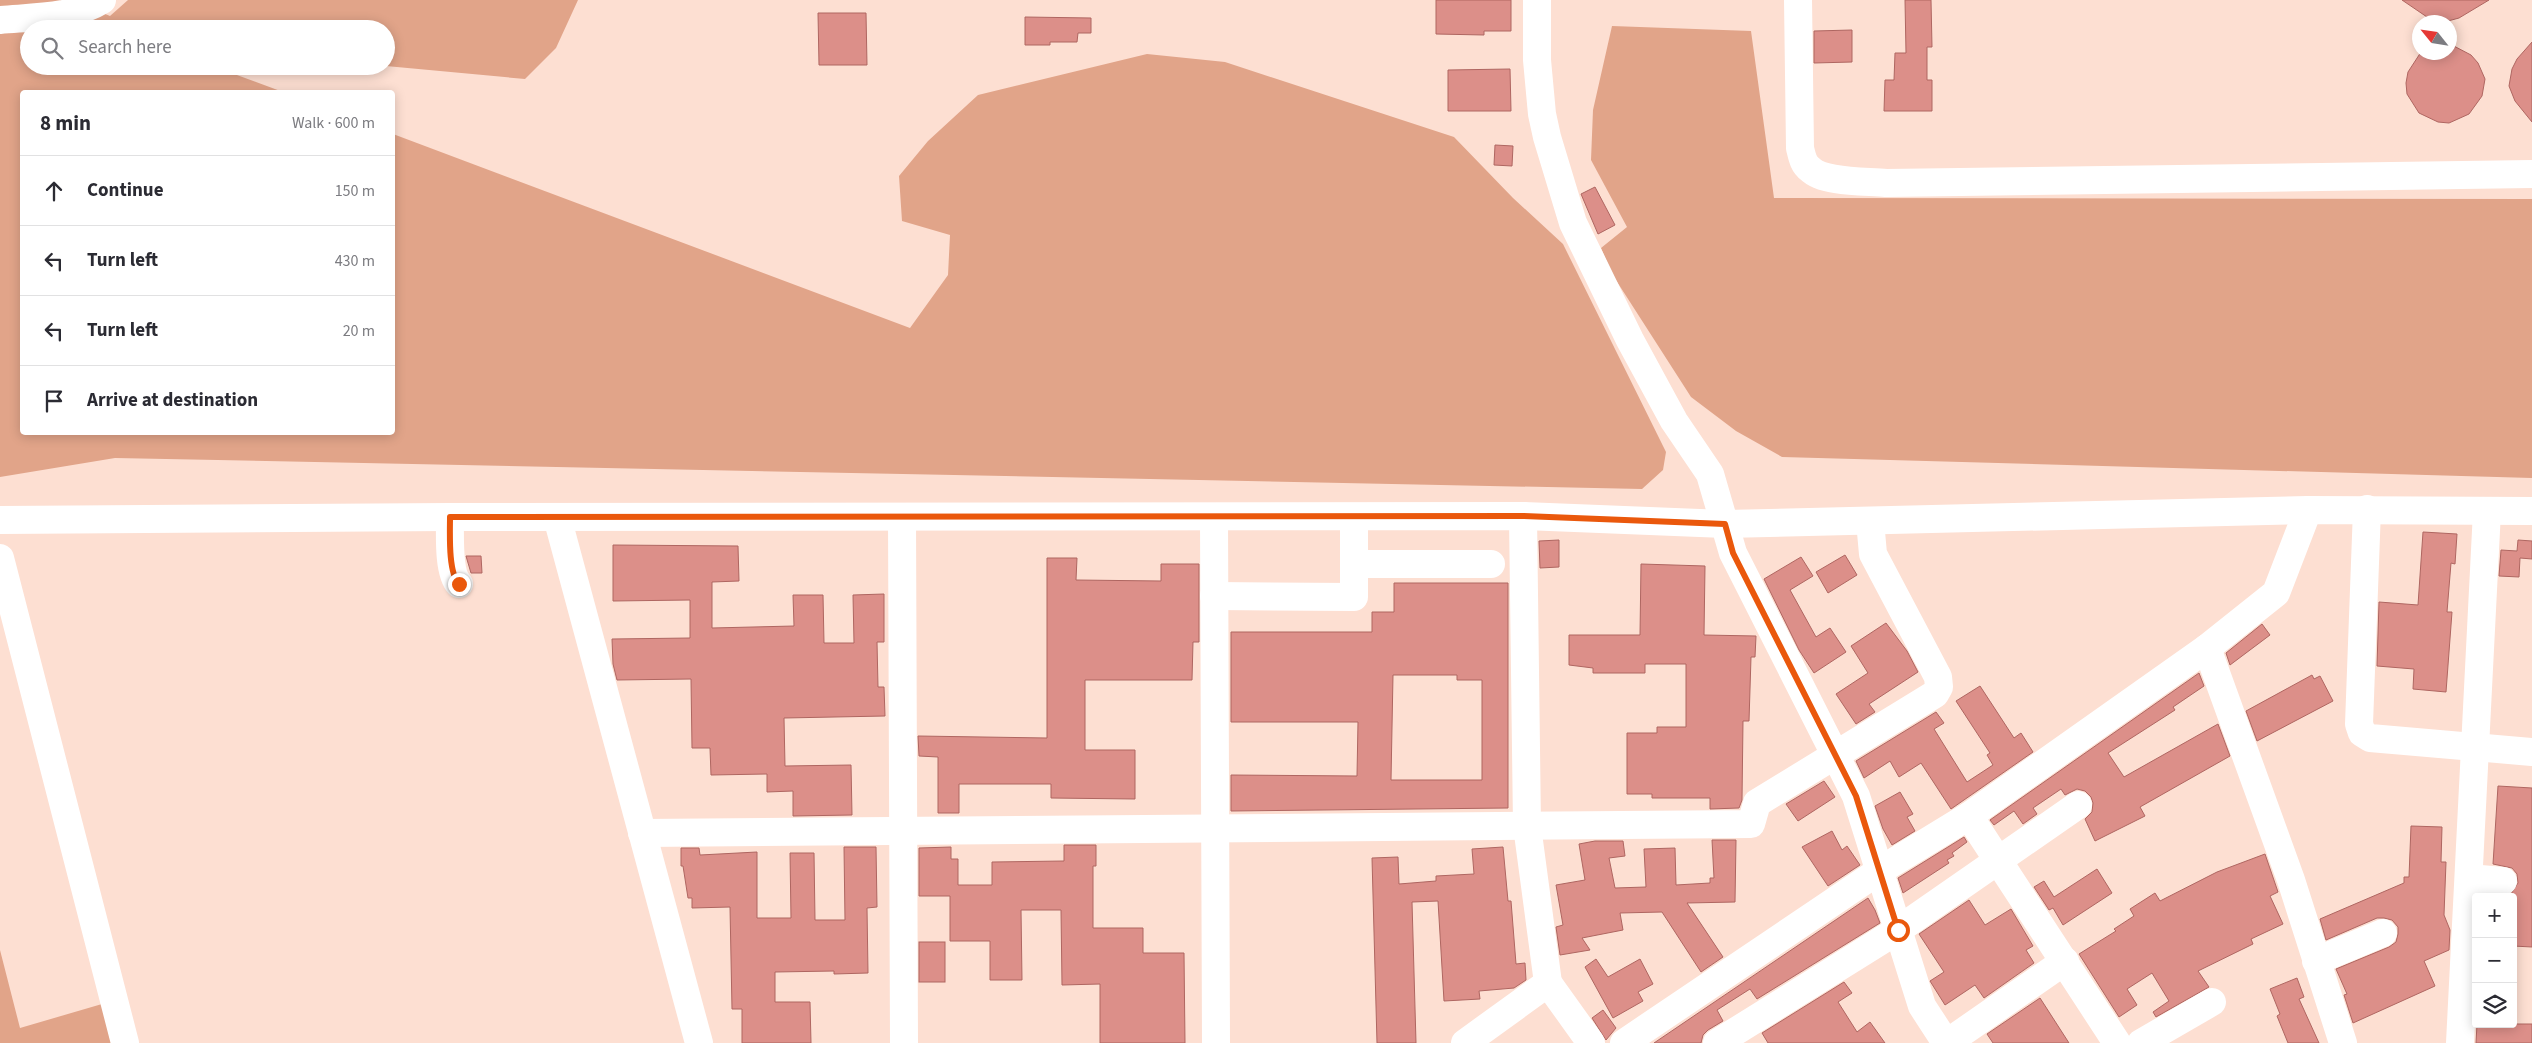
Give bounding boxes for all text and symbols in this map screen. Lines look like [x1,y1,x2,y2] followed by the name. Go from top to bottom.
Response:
[2412,15,2457,60] north arrow
[20,20,395,75] search box
[38,34,66,62] icon: search
[78,34,172,61] text: Search here
[40,108,91,138] text: 8 min
[292,112,375,134] text: Walk · 600 m
[40,177,68,205] icon: ahead
[87,177,164,204] text: Continue
[335,180,375,202] text: 150 m
[40,247,68,275] icon: left
[87,247,158,274] text: Turn left
[335,250,375,272] text: 430 m
[40,317,68,345] icon: left
[87,317,158,344] text: Turn left
[343,320,375,342] text: 20 m
[40,387,68,415] icon: arrive
[87,387,258,414] text: Arrive at destination
[448,573,471,596] route end
[2472,893,2517,1028] map controls
[2472,893,2517,938] button: +
[1887,919,1910,942] route start
[2472,938,2517,983] button: −
[2472,983,2517,1028] button: layers

